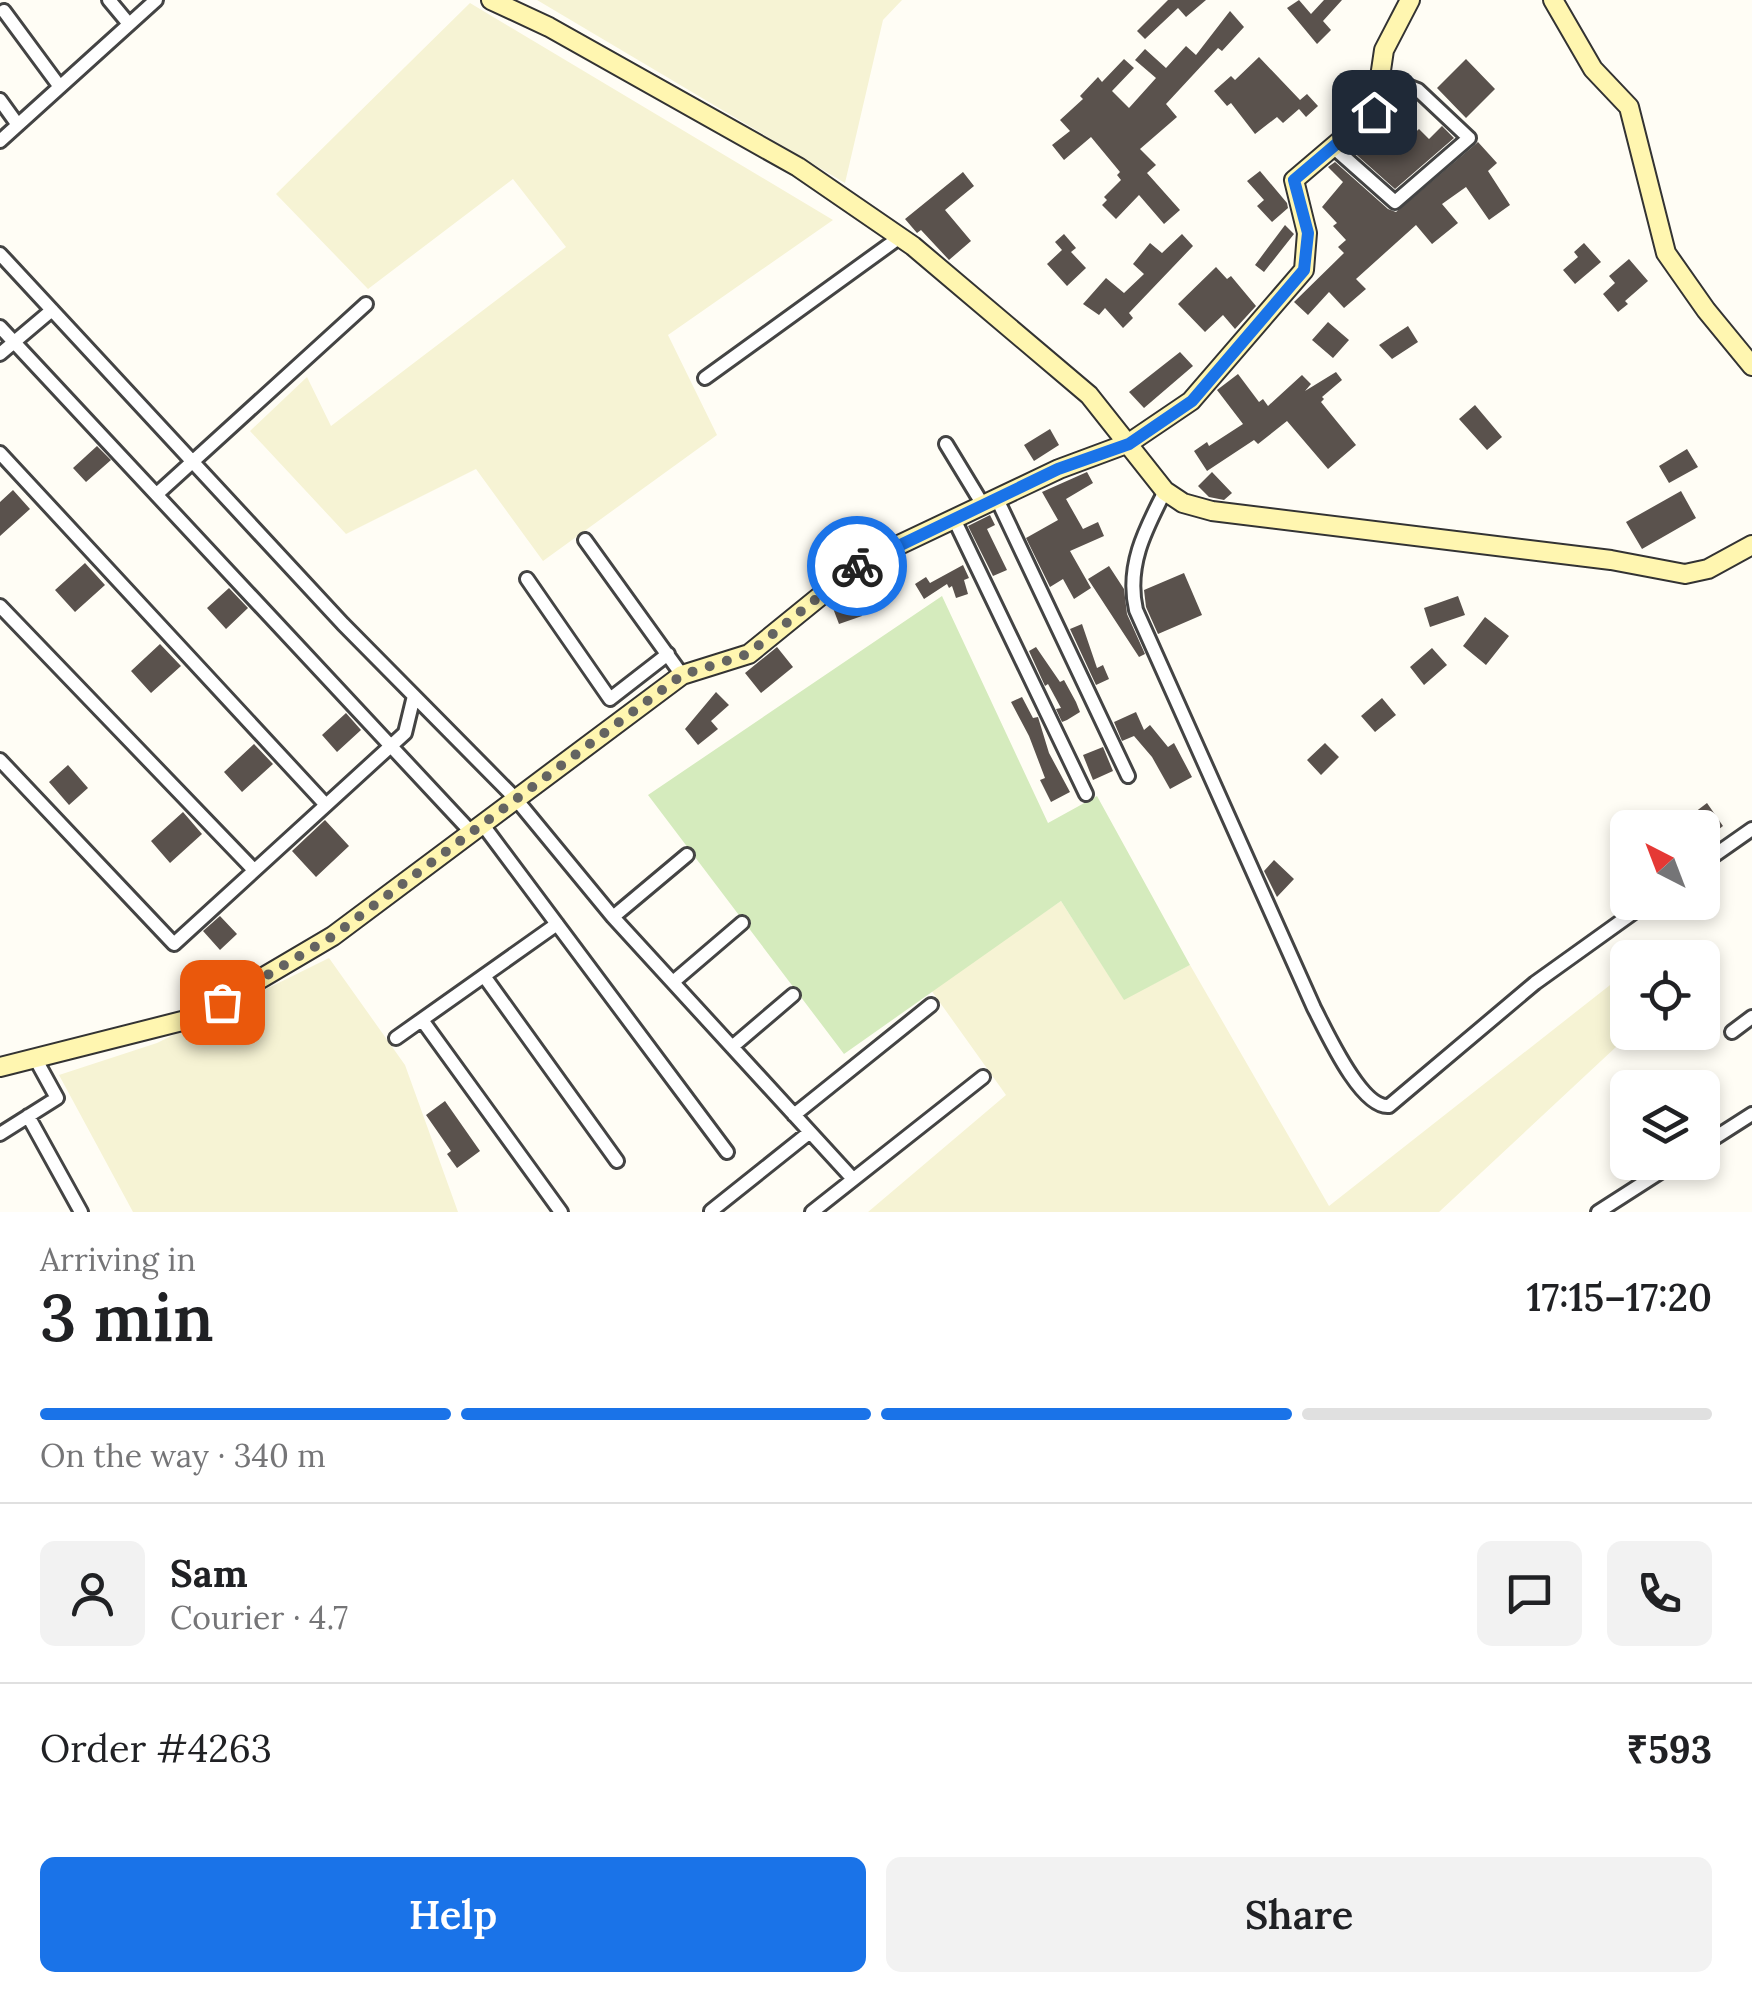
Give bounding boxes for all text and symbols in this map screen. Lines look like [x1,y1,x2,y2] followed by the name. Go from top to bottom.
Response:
[1332,70,1417,155] pin
[1347,85,1402,140] icon: home
[807,516,907,616] courier
[830,539,885,594] icon: bike
[1610,810,1720,920] north arrow
[1610,810,1720,1180] map controls
[1610,940,1720,1050] button: locate
[180,960,265,1045] pin
[195,975,250,1030] icon: bag
[1610,1070,1720,1180] button: layers
[40,1239,196,1280] text: Arriving in
[1527,1273,1712,1321] text: 17:15–17:20
[40,1276,214,1359] text: 3 min
[40,1435,326,1476] text: On the way · 340 m
[40,1541,145,1646] button: person
[1477,1541,1582,1646] button: chat
[1607,1541,1712,1646] button: phone
[170,1549,248,1597] text: Sam
[170,1597,348,1638] text: Courier · 4.7
[40,1724,272,1772] text: Order #4263
[1627,1725,1712,1773] text: ₹593
[40,1857,866,1972] button: Help
[886,1857,1712,1972] button: Share

